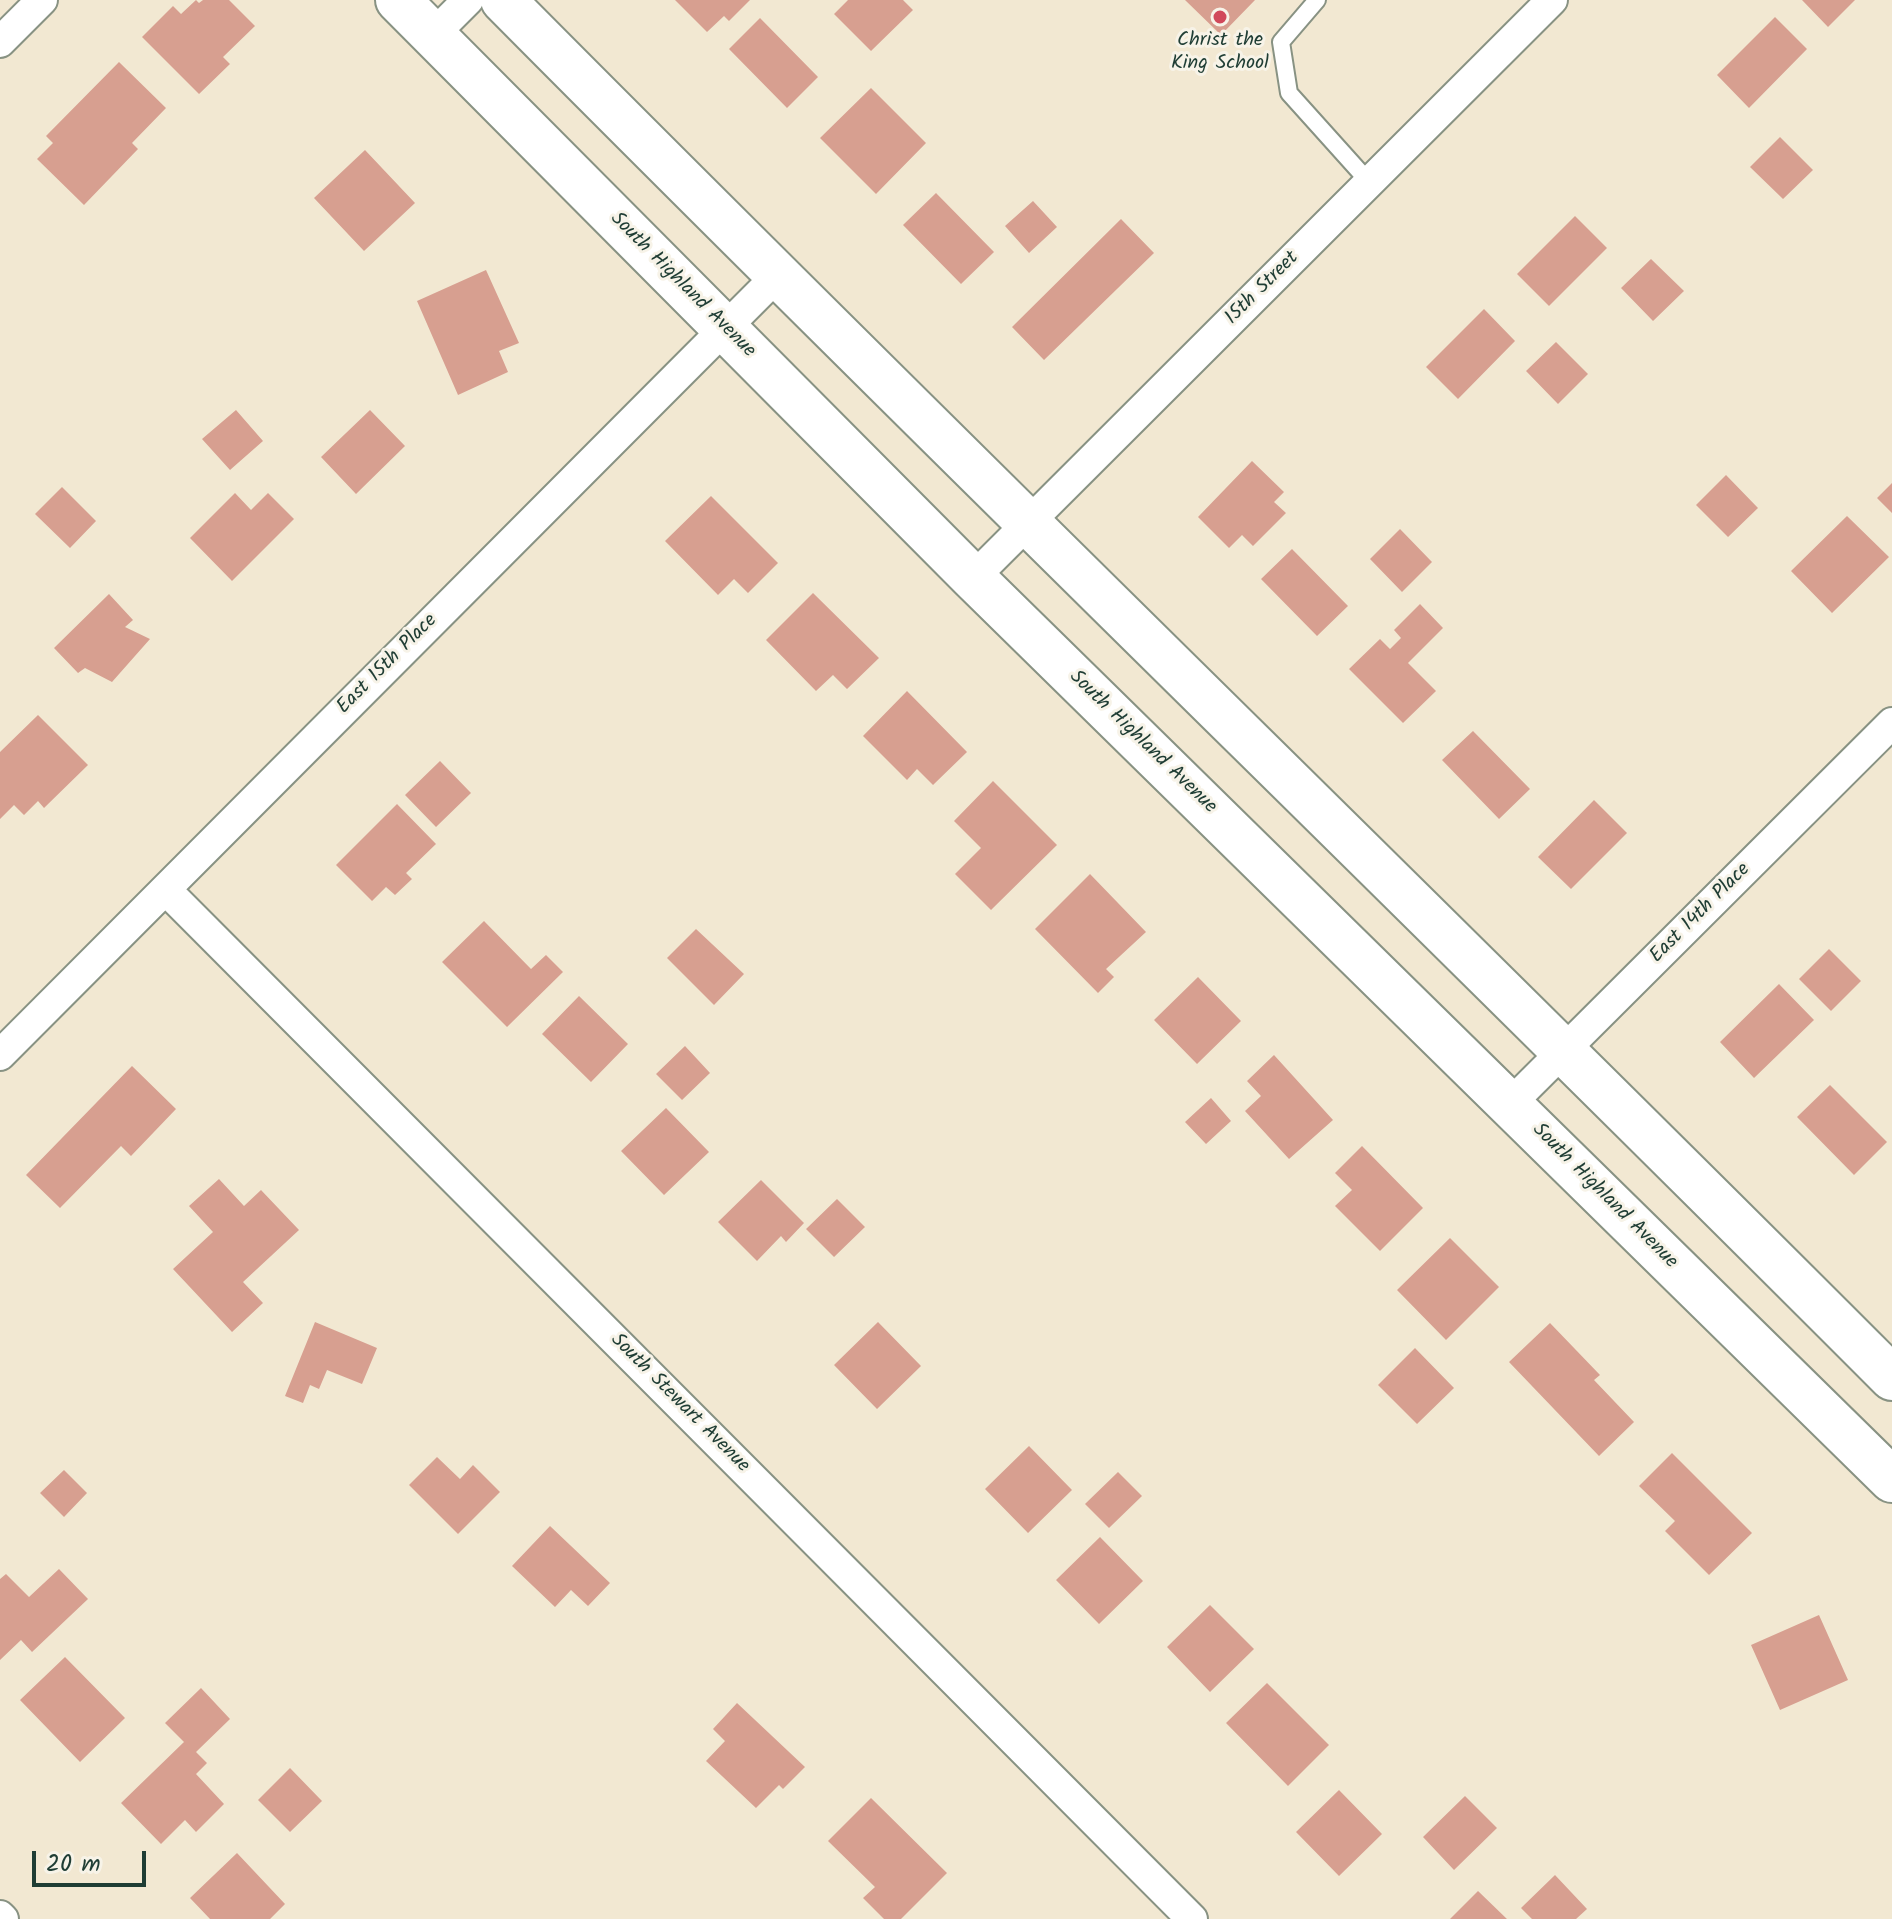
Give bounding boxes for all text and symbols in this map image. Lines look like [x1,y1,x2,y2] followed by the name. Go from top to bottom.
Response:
[1211,8,1229,26] marker: Christ the King School
[1171,30,1269,77] place label: Christ the King School
[604,208,760,364] street label: South Highland Avenue
[1221,247,1305,331] street label: 15th Street
[333,610,443,720] street label: East 15th Place
[1063,666,1221,820] street label: South Highland Avenue
[1646,859,1756,969] street label: East 14th Place
[1526,1119,1682,1275] street label: South Highland Avenue
[604,1329,754,1479] street label: South Stewart Avenue
[36,1835,150,1885] scale bar
[46,1845,101,1884] text: 20 m

